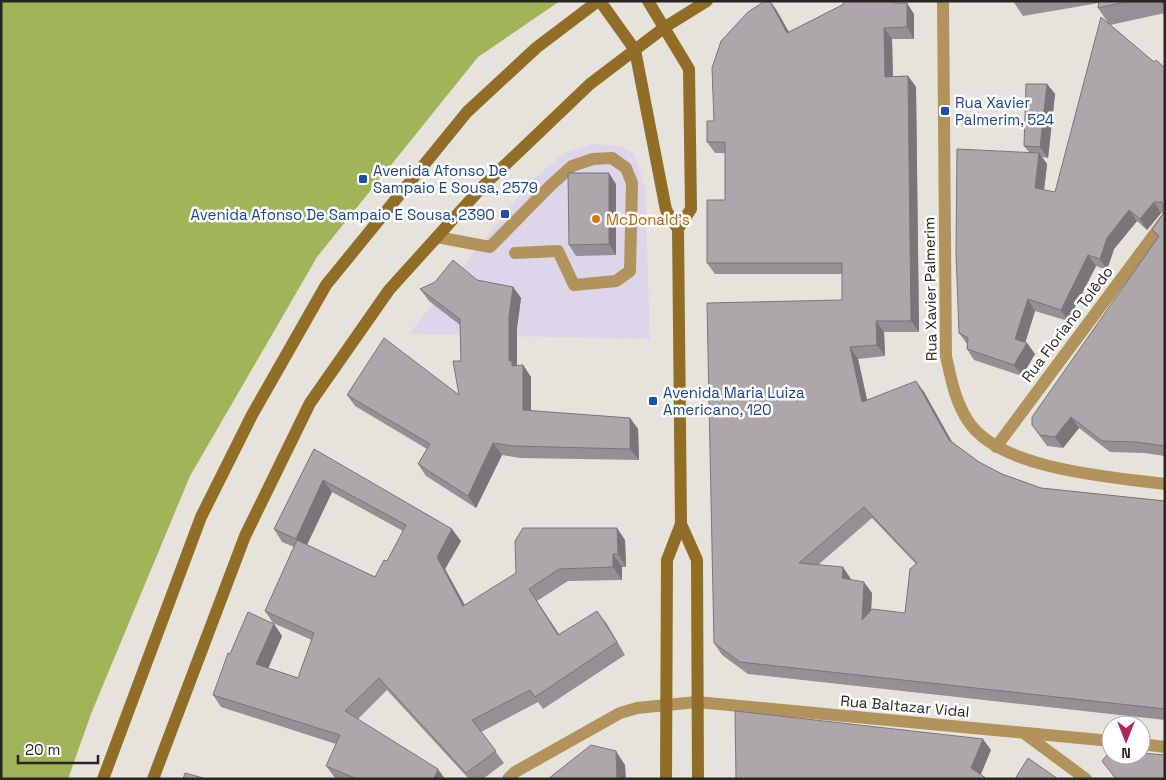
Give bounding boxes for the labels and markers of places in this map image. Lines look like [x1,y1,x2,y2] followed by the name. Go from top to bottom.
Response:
[955,93,1054,129] place label: Rua Xavier Palmerim, 524
[939,105,951,117] marker: Rua Xavier Palmerim, 524
[373,161,538,197] place label: Avenida Afonso De Sampaio E Sousa, 2579
[357,173,369,185] marker: Avenida Afonso De Sampaio E Sousa, 2579
[191,205,495,224] place label: Avenida Afonso De Sampaio E Sousa, 2390
[499,208,511,220] marker: Avenida Afonso De Sampaio E Sousa, 2390
[606,210,690,229] place label: McDonald's
[590,213,602,225] marker: McDonald's
[663,383,805,419] place label: Avenida Maria Luiza Americano, 120
[647,395,659,407] marker: Avenida Maria Luiza Americano, 120

